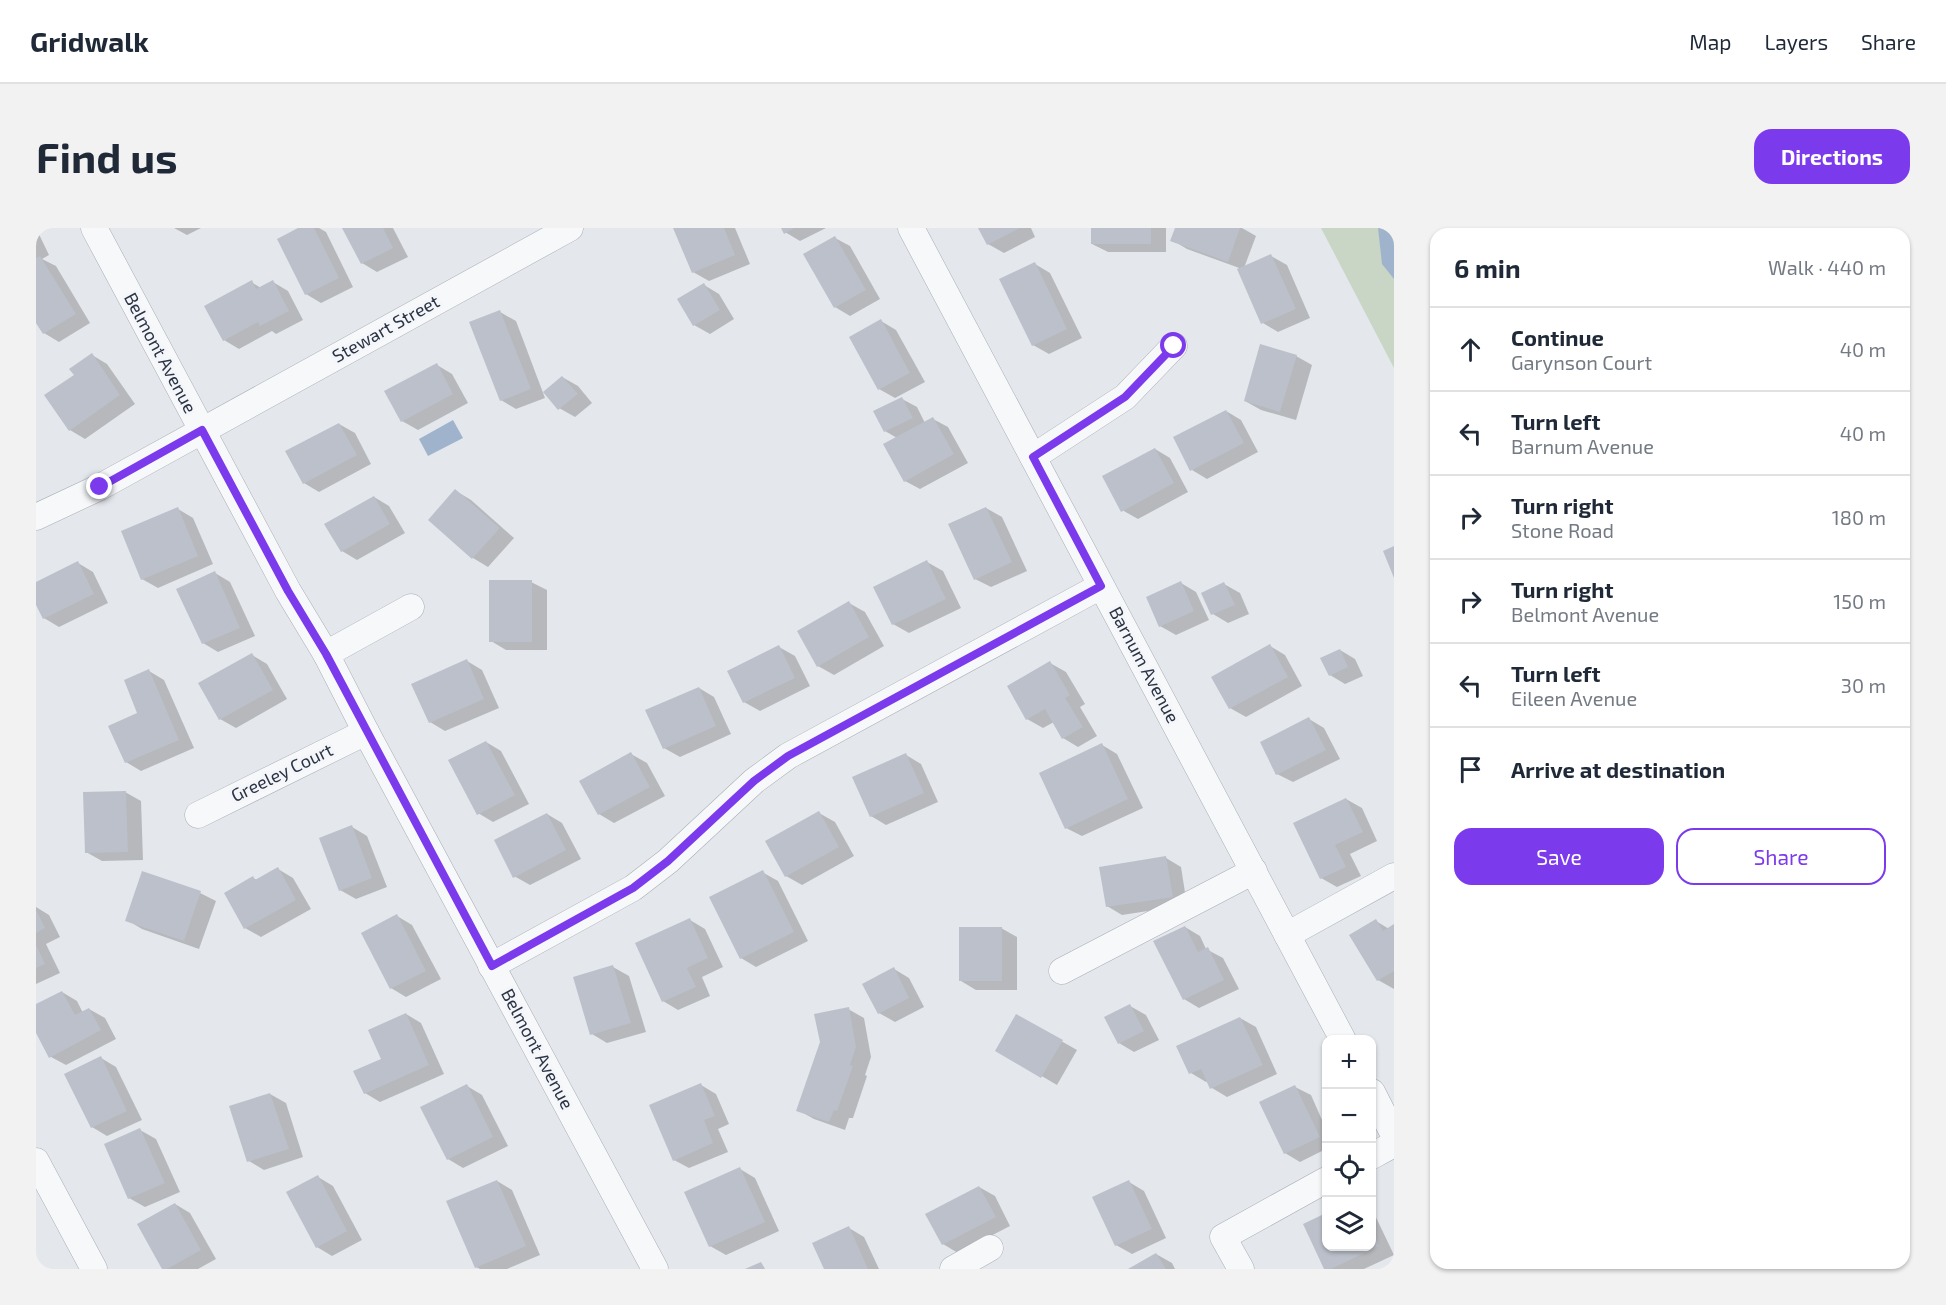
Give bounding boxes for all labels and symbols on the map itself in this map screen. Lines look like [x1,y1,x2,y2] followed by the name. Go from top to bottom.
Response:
[120,288,202,417] street label: Belmont Avenue
[328,290,443,367] street label: Stewart Street
[1160,332,1186,358] route start
[86,473,112,499] route end
[1105,603,1185,726] street label: Barnum Avenue
[227,738,336,806] street label: Greeley Court
[497,984,579,1113] street label: Belmont Avenue

